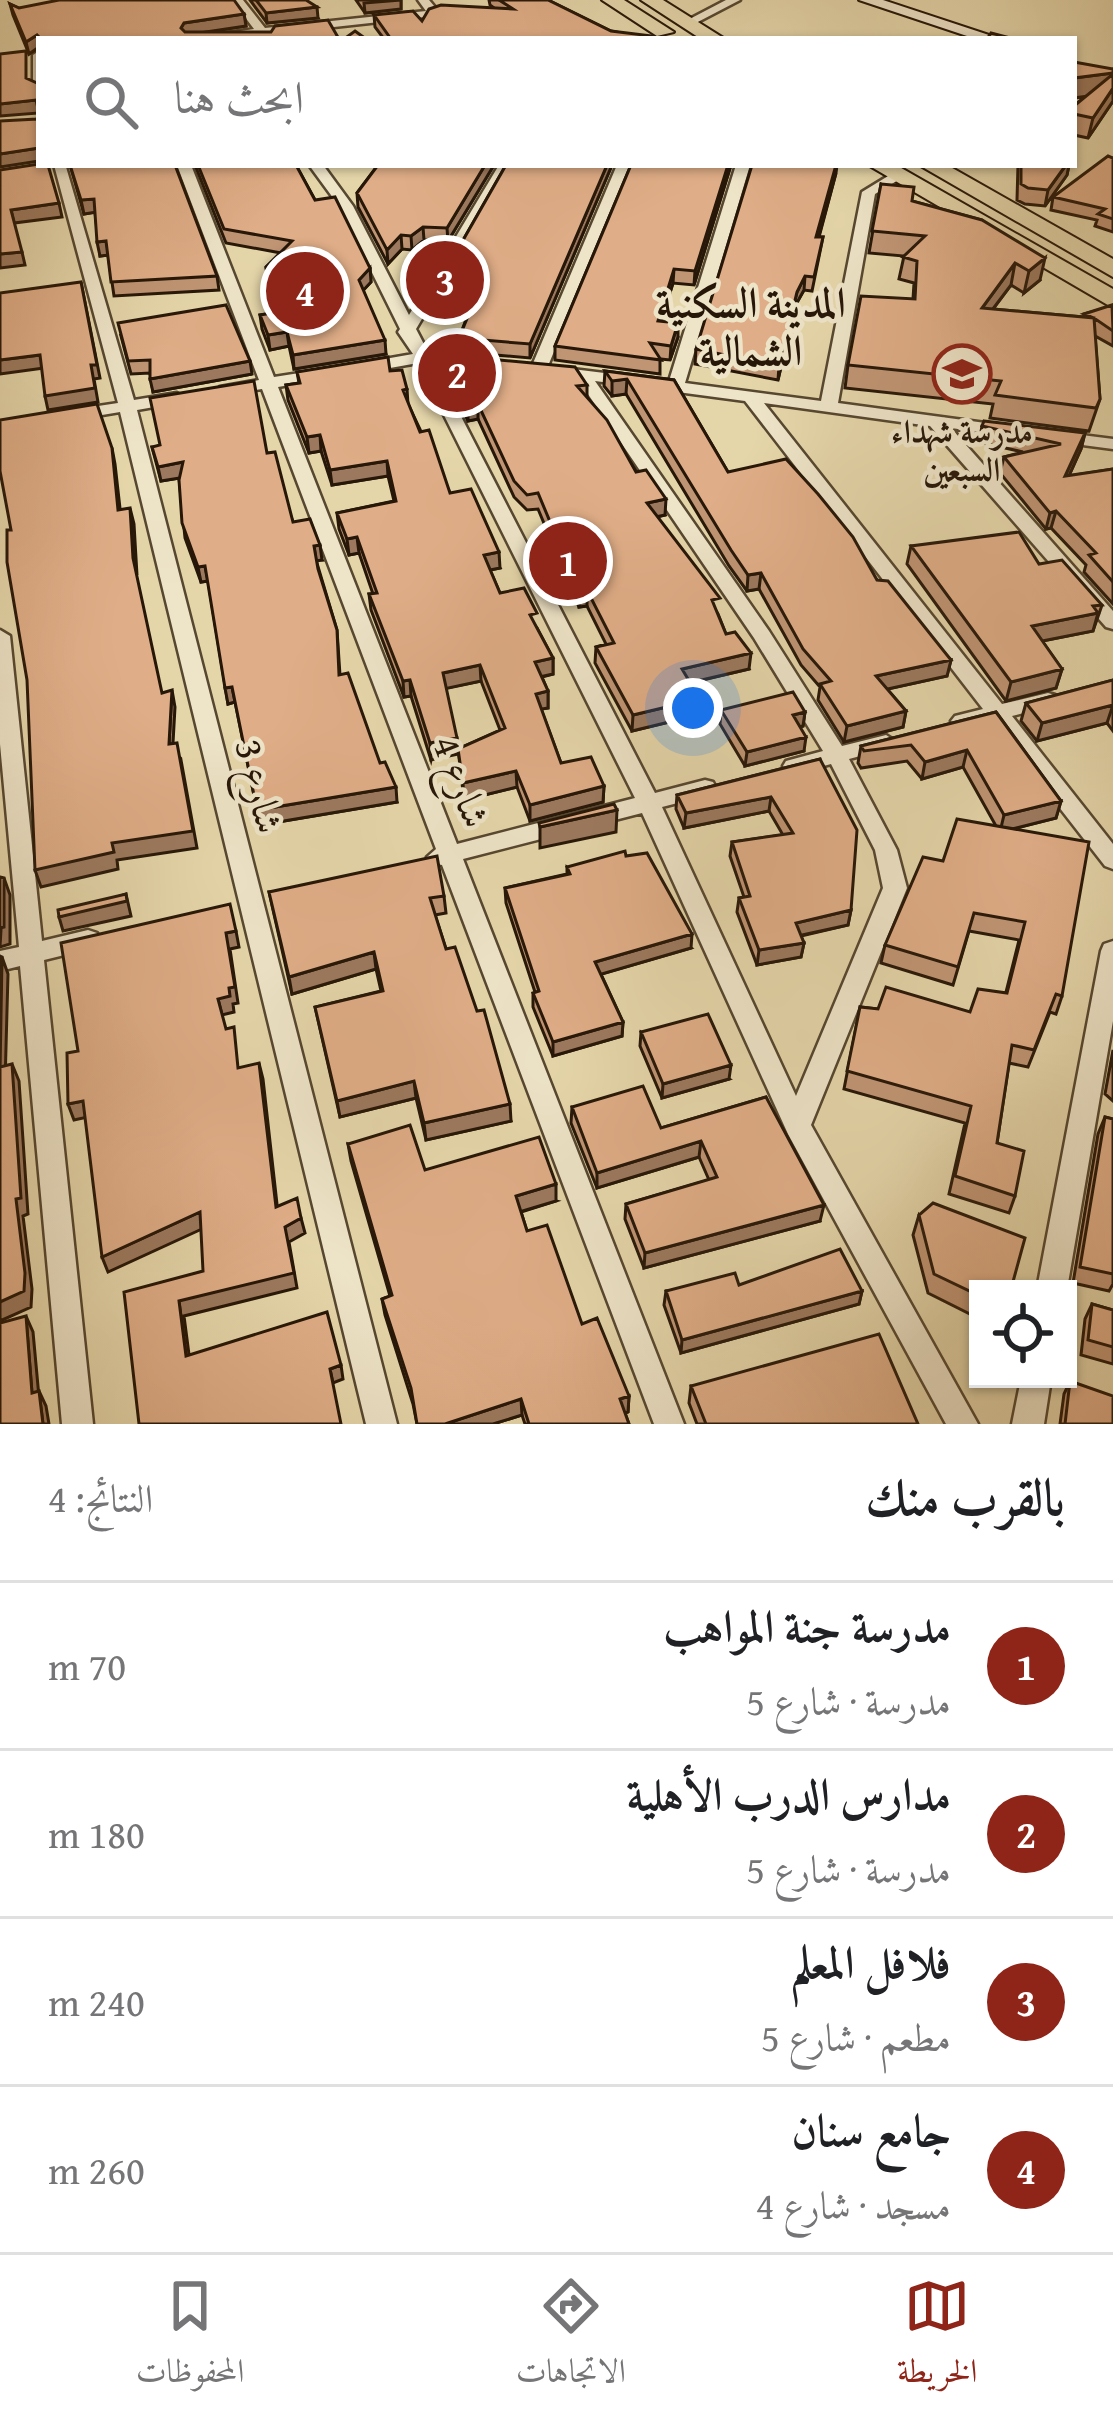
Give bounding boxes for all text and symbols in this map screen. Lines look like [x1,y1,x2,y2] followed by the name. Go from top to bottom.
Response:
[36,36,1077,168] search box
[174,64,304,129] text: ابحث هنا
[78,69,144,135] icon: search
[406,235,484,325] pin: 3
[266,246,344,336] pin: 4
[656,271,846,380] district label: المدينة السكنية الشمالية
[418,328,496,418] pin: 2
[931,343,993,405] school or university icon: مدرسة شهداء السبعين
[891,407,1033,493] place label: مدرسة شهداء السبعين
[529,516,607,606] pin: 1
[663,678,723,738] your location
[414,726,506,837] street label: شارع 4
[216,733,300,840] street label: شارع 3
[969,1280,1077,1388] map controls
[969,1280,1077,1388] button: locate
[865,1459,1065,1534] text: بالقرب منك
[48,1469,153,1526] text: النتائج: 4
[663,1593,951,1658] text: مدرسة جنة المواهب
[48,1637,126,1694] text: 70 m
[1016,1637,1036,1694] text: 1
[746,1672,951,1729] text: مدرسة · شارع 5
[627,1761,951,1826] text: مدارس الدرب الأهلية
[48,1805,145,1862] text: 180 m
[1016,1805,1036,1862] text: 2
[746,1840,951,1897] text: مدرسة · شارع 5
[791,1929,951,1994] text: فلافل المعلم
[48,1973,145,2030] text: 240 m
[1016,1973,1036,2030] text: 3
[761,2008,951,2065] text: مطعم · شارع 5
[791,2097,951,2162] text: جامع سنان
[48,2141,145,2198] text: 260 m
[1016,2141,1036,2198] text: 4
[756,2176,951,2233] text: مسجد · شارع 4
[136,2273,244,2403] tab: المحفوظات
[516,2273,626,2403] tab: الاتجاهات
[897,2273,977,2403] tab: الخريطة

